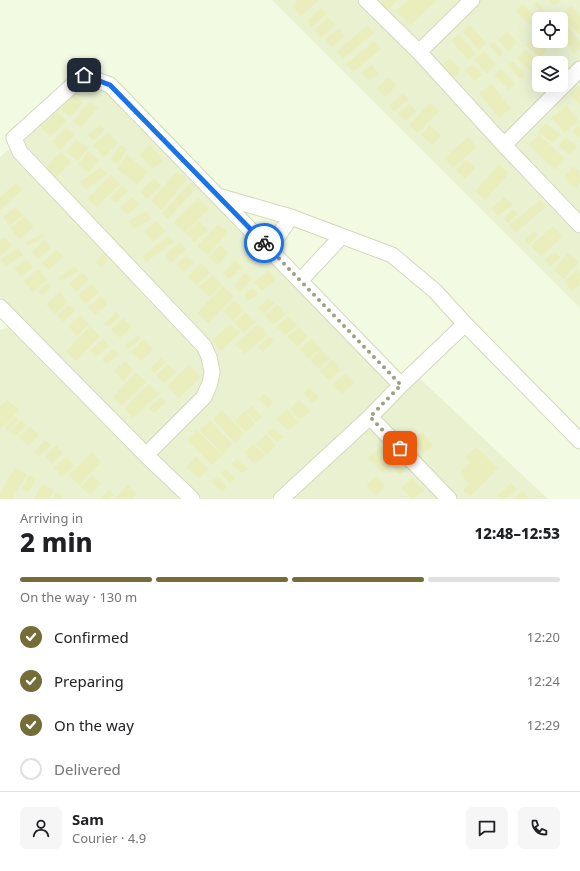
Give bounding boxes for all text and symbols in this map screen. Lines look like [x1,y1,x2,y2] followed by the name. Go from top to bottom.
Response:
[532,12,568,92] map controls
[532,12,568,48] button: locate
[532,56,568,92] button: layers
[67,58,101,92] pin
[73,64,95,86] icon: home
[244,223,284,263] courier
[253,232,275,254] icon: bike
[383,431,417,465] pin
[389,437,411,459] icon: bag
[20,509,83,527] text: Arriving in
[475,523,560,543] text: 12:48–12:53
[20,524,93,560] text: 2 min
[20,588,137,606] text: On the way · 130 m
[20,626,42,648] icon: check
[54,627,129,647] text: Confirmed
[527,628,560,646] text: 12:20
[20,670,42,692] icon: check
[54,671,124,691] text: Preparing
[527,672,560,690] text: 12:24
[20,714,42,736] icon: check
[54,715,134,735] text: On the way
[527,716,560,734] text: 12:29
[54,759,121,779] text: Delivered
[20,807,62,849] button: person
[466,807,508,849] button: chat
[518,807,560,849] button: phone
[72,809,104,829] text: Sam
[72,829,146,847] text: Courier · 4.9

